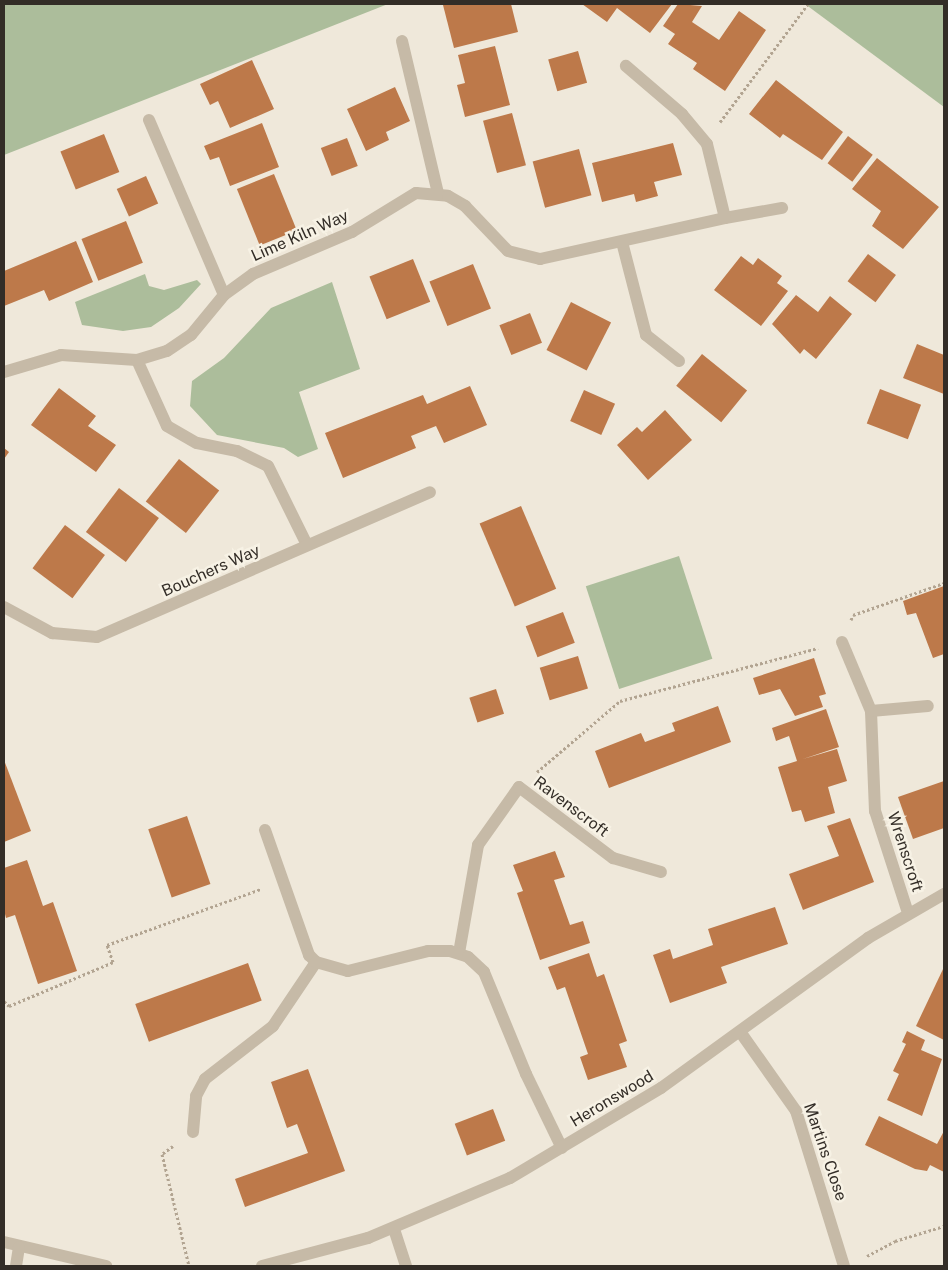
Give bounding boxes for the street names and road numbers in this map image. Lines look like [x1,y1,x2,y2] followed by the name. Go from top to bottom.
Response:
[248,206,352,266] street label: Lime Kiln Way
[159,541,263,601] street label: Bouchers Way
[530,773,612,841] street label: Ravenscroft
[883,810,927,894] street label: Wrenscroft
[567,1067,657,1131] street label: Heronswood
[799,1101,851,1203] street label: Martins Close

